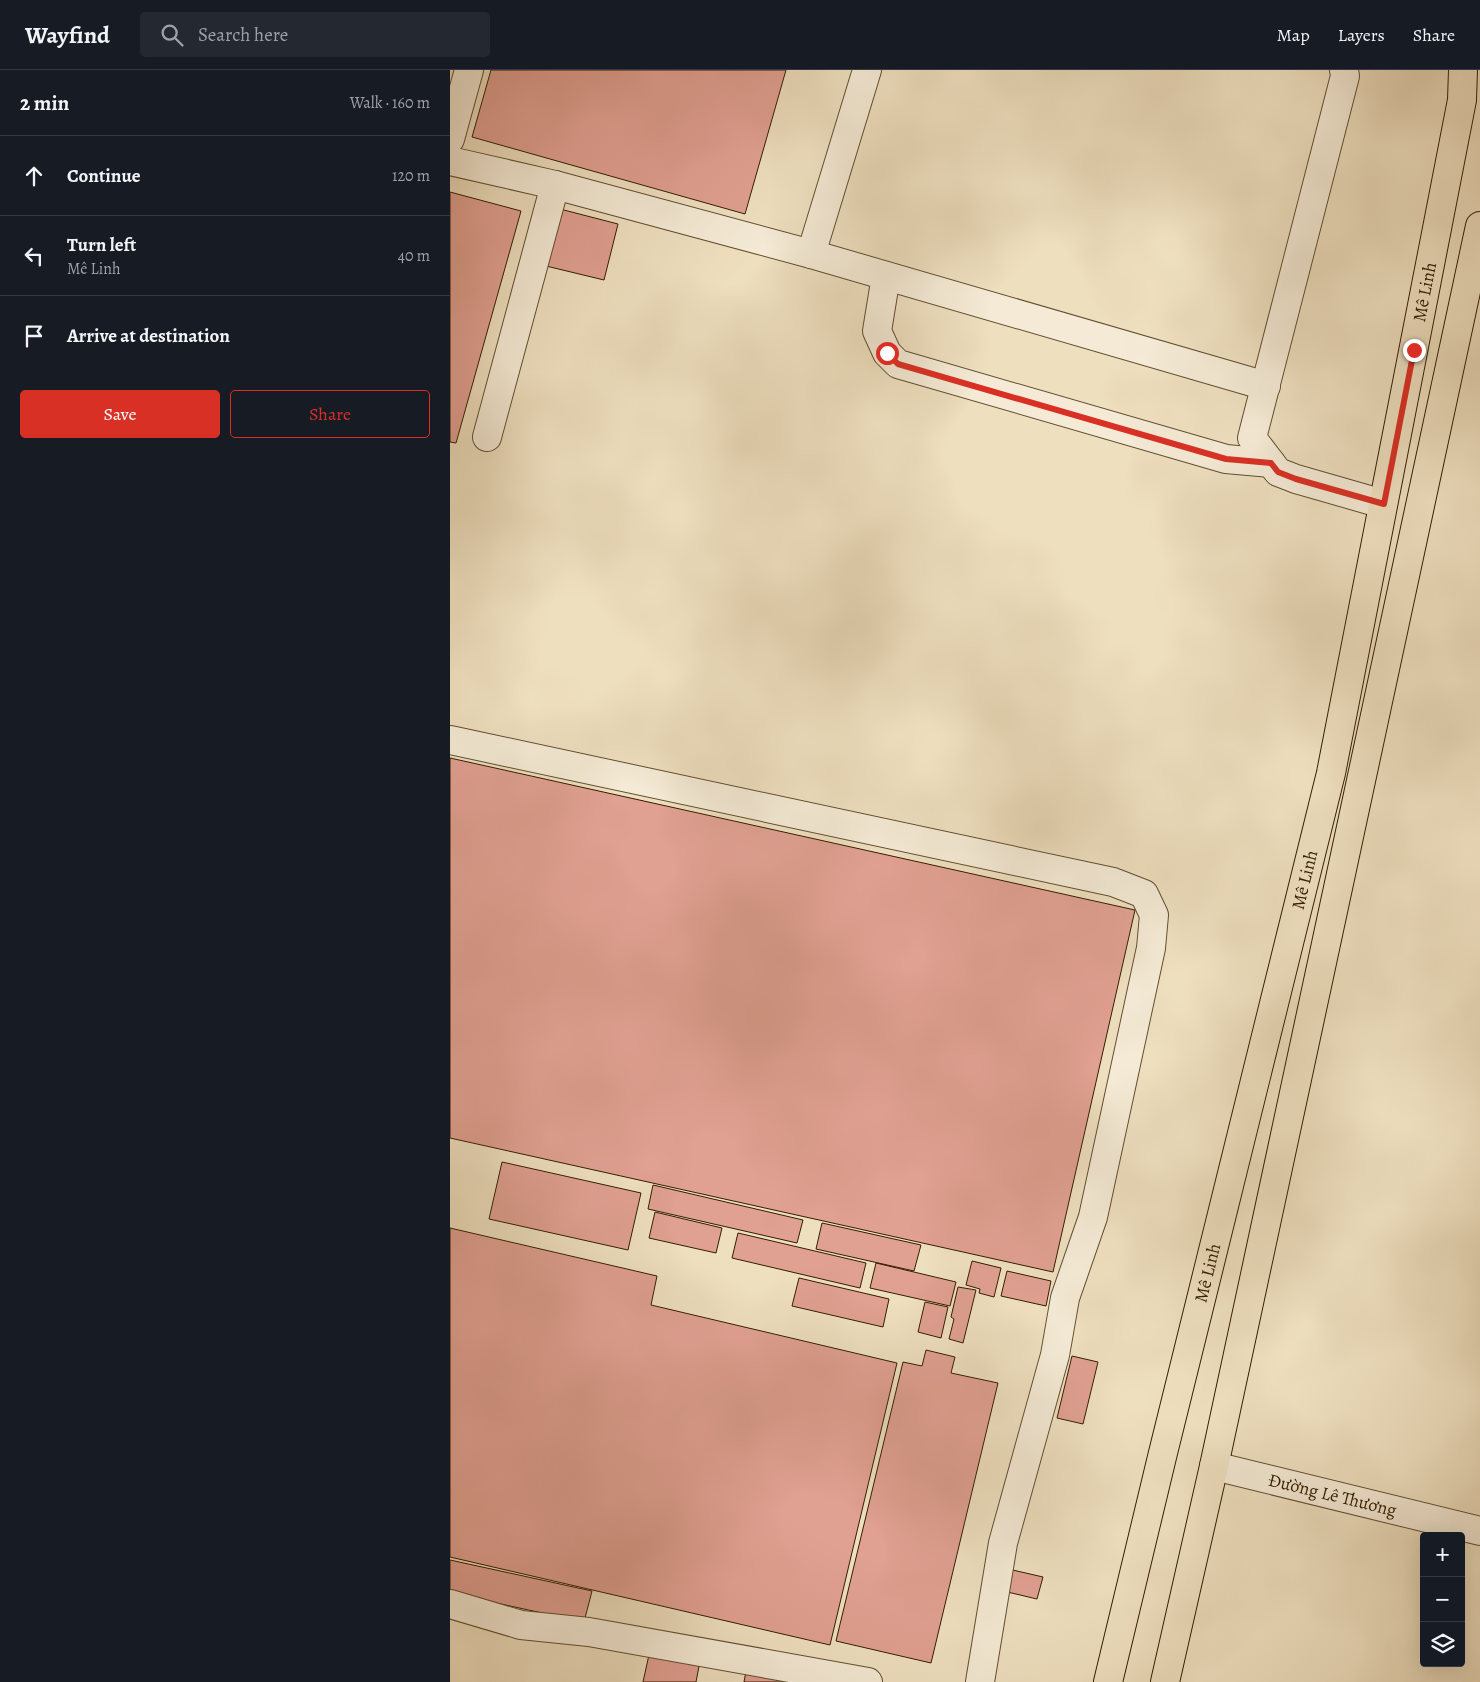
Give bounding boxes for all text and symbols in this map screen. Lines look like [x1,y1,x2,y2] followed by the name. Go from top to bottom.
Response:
[140,12,490,57] search box
[25,19,110,51] text: Wayfind
[158,21,186,49] icon: search
[198,22,288,48] text: Search here
[1277,23,1310,47] text: Map
[1338,23,1385,47] text: Layers
[1413,23,1455,47] text: Share
[20,89,69,117] text: 2 min
[350,92,430,114] text: Walk · 160 m
[20,162,48,190] icon: ahead
[67,163,141,189] text: Continue
[392,165,430,187] text: 120 m
[67,232,136,258] text: Turn left
[20,242,48,270] icon: left
[398,245,430,267] text: 40 m
[67,258,121,280] text: Mê Linh
[1407,260,1442,324] street label: Mê Linh
[20,322,48,350] icon: arrive
[67,323,230,349] text: Arrive at destination
[1403,339,1426,362] route end
[876,342,899,365] route start
[20,390,220,438] button: Save
[230,390,430,438] button: Share
[1286,847,1324,912] street label: Mê Linh
[1189,1240,1226,1305] street label: Mê Linh
[1266,1468,1399,1522] street label: Đường Lê Thương
[1420,1532,1465,1667] map controls
[1420,1532,1465,1577] button: +
[1420,1577,1465,1622] button: −
[1420,1622,1465,1667] button: layers

